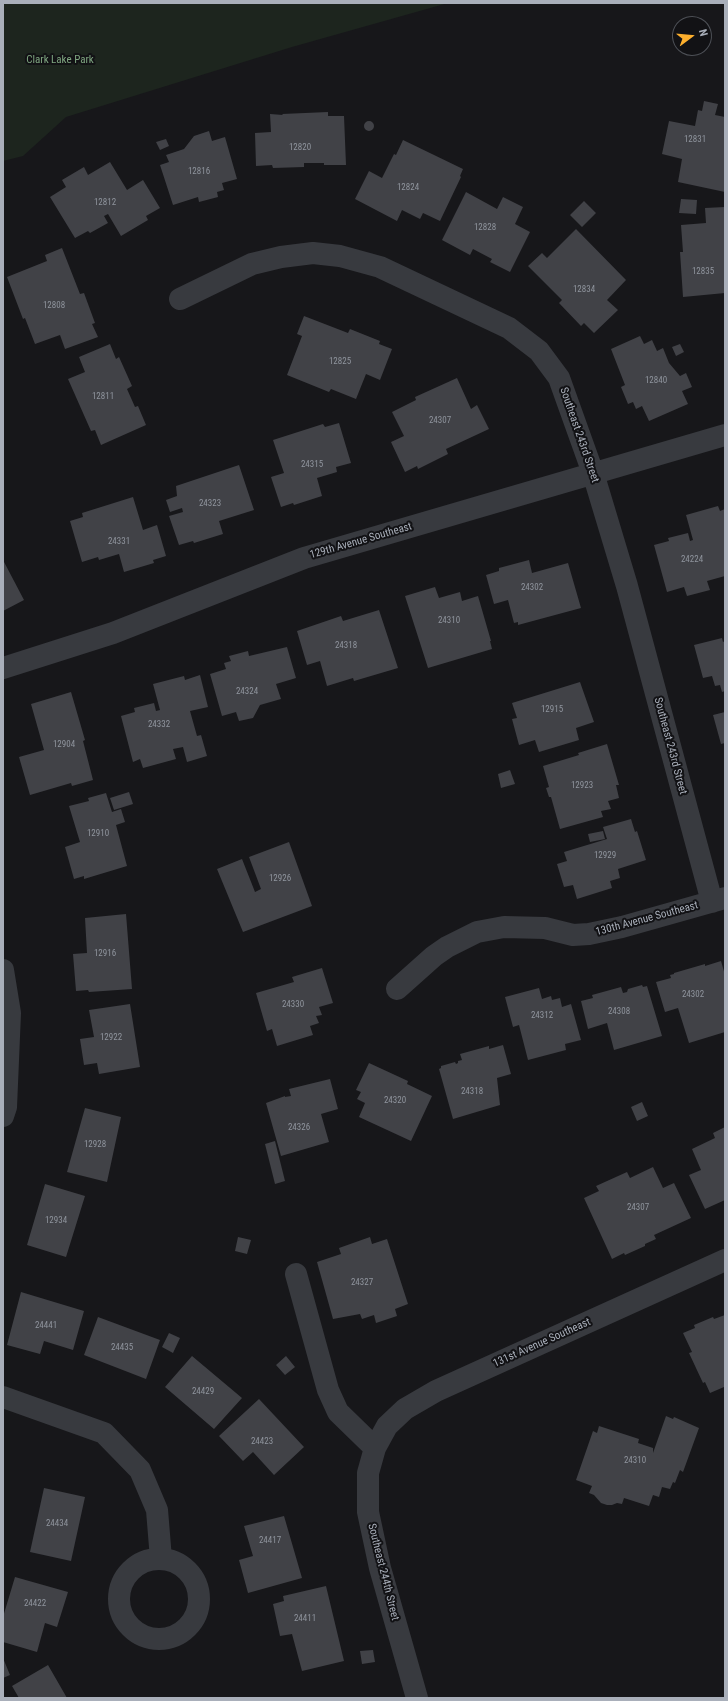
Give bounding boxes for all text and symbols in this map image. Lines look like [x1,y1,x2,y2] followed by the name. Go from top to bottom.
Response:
[672,16,712,56] north arrow
[696,28,710,38] text: N
[26,53,94,67] park label: Clark Lake Park
[684,135,706,145] house number: 12831
[289,143,311,153] house number: 12820
[188,167,210,177] house number: 12816
[397,183,419,193] house number: 12824
[94,198,116,208] house number: 12812
[474,223,496,233] house number: 12828
[692,267,714,277] house number: 12835
[573,285,595,295] house number: 12834
[43,301,65,311] house number: 12808
[329,357,351,367] house number: 12825
[645,376,667,386] house number: 12840
[557,386,601,484] street label: Southeast 243rd Street
[92,392,114,402] house number: 12811
[429,416,451,426] house number: 24307
[301,460,323,470] house number: 24315
[199,499,221,509] house number: 24323
[309,520,413,562] street label: 129th Avenue Southeast
[108,537,130,547] house number: 24331
[681,555,703,565] house number: 24224
[521,583,543,593] house number: 24302
[438,616,460,626] house number: 24310
[335,641,357,651] house number: 24318
[236,687,258,697] house number: 24324
[651,696,689,796] street label: Southeast 243rd Street
[541,705,563,715] house number: 12915
[148,720,170,730] house number: 24332
[53,740,75,750] house number: 12904
[571,781,593,791] house number: 12923
[87,829,109,839] house number: 12910
[594,851,616,861] house number: 12929
[269,874,291,884] house number: 12926
[594,899,700,939] street label: 130th Avenue Southeast
[94,949,116,959] house number: 12916
[682,990,704,1000] house number: 24302
[282,1000,304,1010] house number: 24330
[608,1007,630,1017] house number: 24308
[531,1011,553,1021] house number: 24312
[100,1033,122,1043] house number: 12922
[461,1087,483,1097] house number: 24318
[384,1096,406,1106] house number: 24320
[288,1123,310,1133] house number: 24326
[84,1140,106,1150] house number: 12928
[627,1203,649,1213] house number: 24307
[45,1216,67,1226] house number: 12934
[351,1278,373,1288] house number: 24327
[491,1316,593,1370] street label: 131st Avenue Southeast
[35,1321,57,1331] house number: 24441
[111,1343,133,1353] house number: 24435
[192,1387,214,1397] house number: 24429
[251,1437,273,1447] house number: 24423
[624,1456,646,1466] house number: 24310
[46,1519,68,1529] house number: 24434
[365,1522,401,1622] street label: Southeast 244th Street
[259,1536,281,1546] house number: 24417
[24,1599,46,1609] house number: 24422
[294,1614,316,1624] house number: 24411

